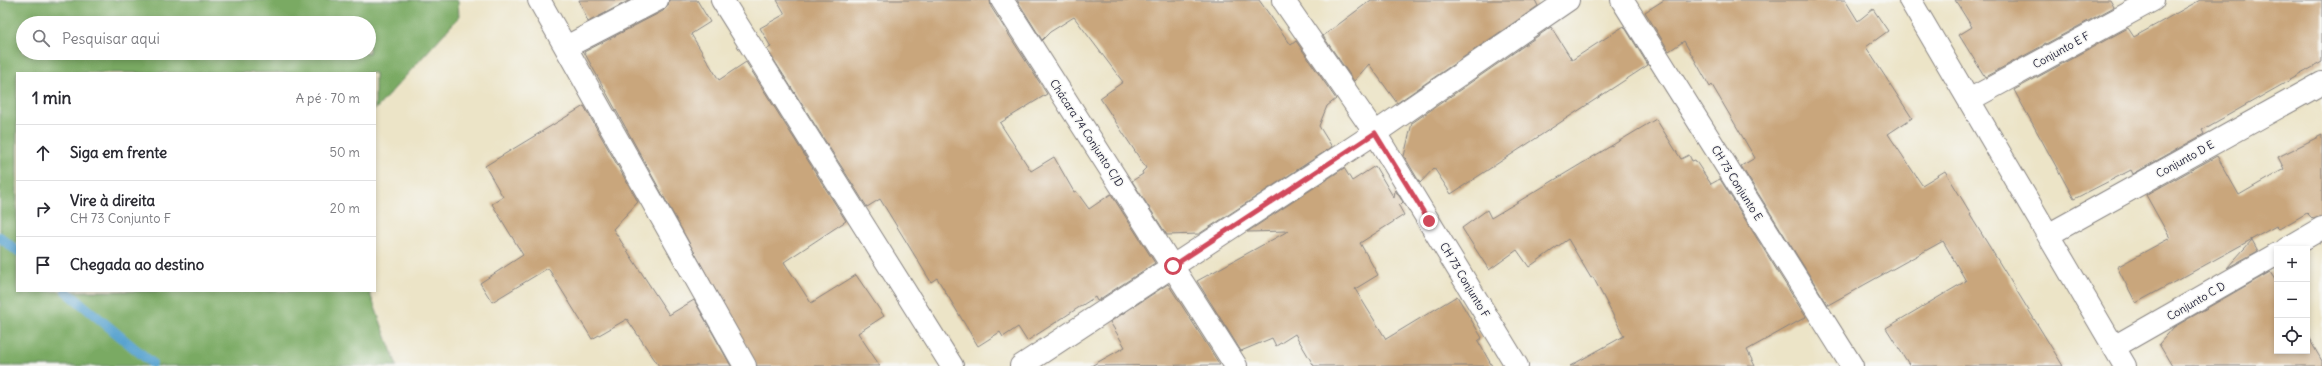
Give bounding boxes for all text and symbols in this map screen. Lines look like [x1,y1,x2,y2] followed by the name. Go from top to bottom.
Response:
[16,16,376,60] search box
[30,27,52,49] icon: search
[62,29,160,48] text: Pesquisar aqui
[2030,29,2092,71] street label: Conjunto E F
[1047,77,1127,190] street label: Chácara 74 Conjunto C/D
[32,87,71,109] text: 1 min
[296,90,360,107] text: A pé · 70 m
[2154,137,2216,181] street label: Conjunto D E
[32,142,54,164] icon: ahead
[70,143,167,162] text: Siga em frente
[1708,143,1766,223] street label: CH 73 Conjunto E
[329,144,360,161] text: 50 m
[70,191,155,210] text: Vire à direita
[32,198,54,220] icon: right
[330,200,360,217] text: 20 m
[70,210,171,227] text: CH 73 Conjunto F
[1420,212,1438,230] route end
[1437,240,1493,320] street label: CH 73 Conjunto F
[2274,246,2310,354] map controls
[2274,246,2310,282] button: +
[32,254,54,276] icon: arrive
[70,255,204,274] text: Chegada ao destino
[1164,257,1182,275] route start
[2164,279,2228,323] street label: Conjunto C D
[2274,282,2310,318] button: −
[2274,318,2310,354] button: locate

